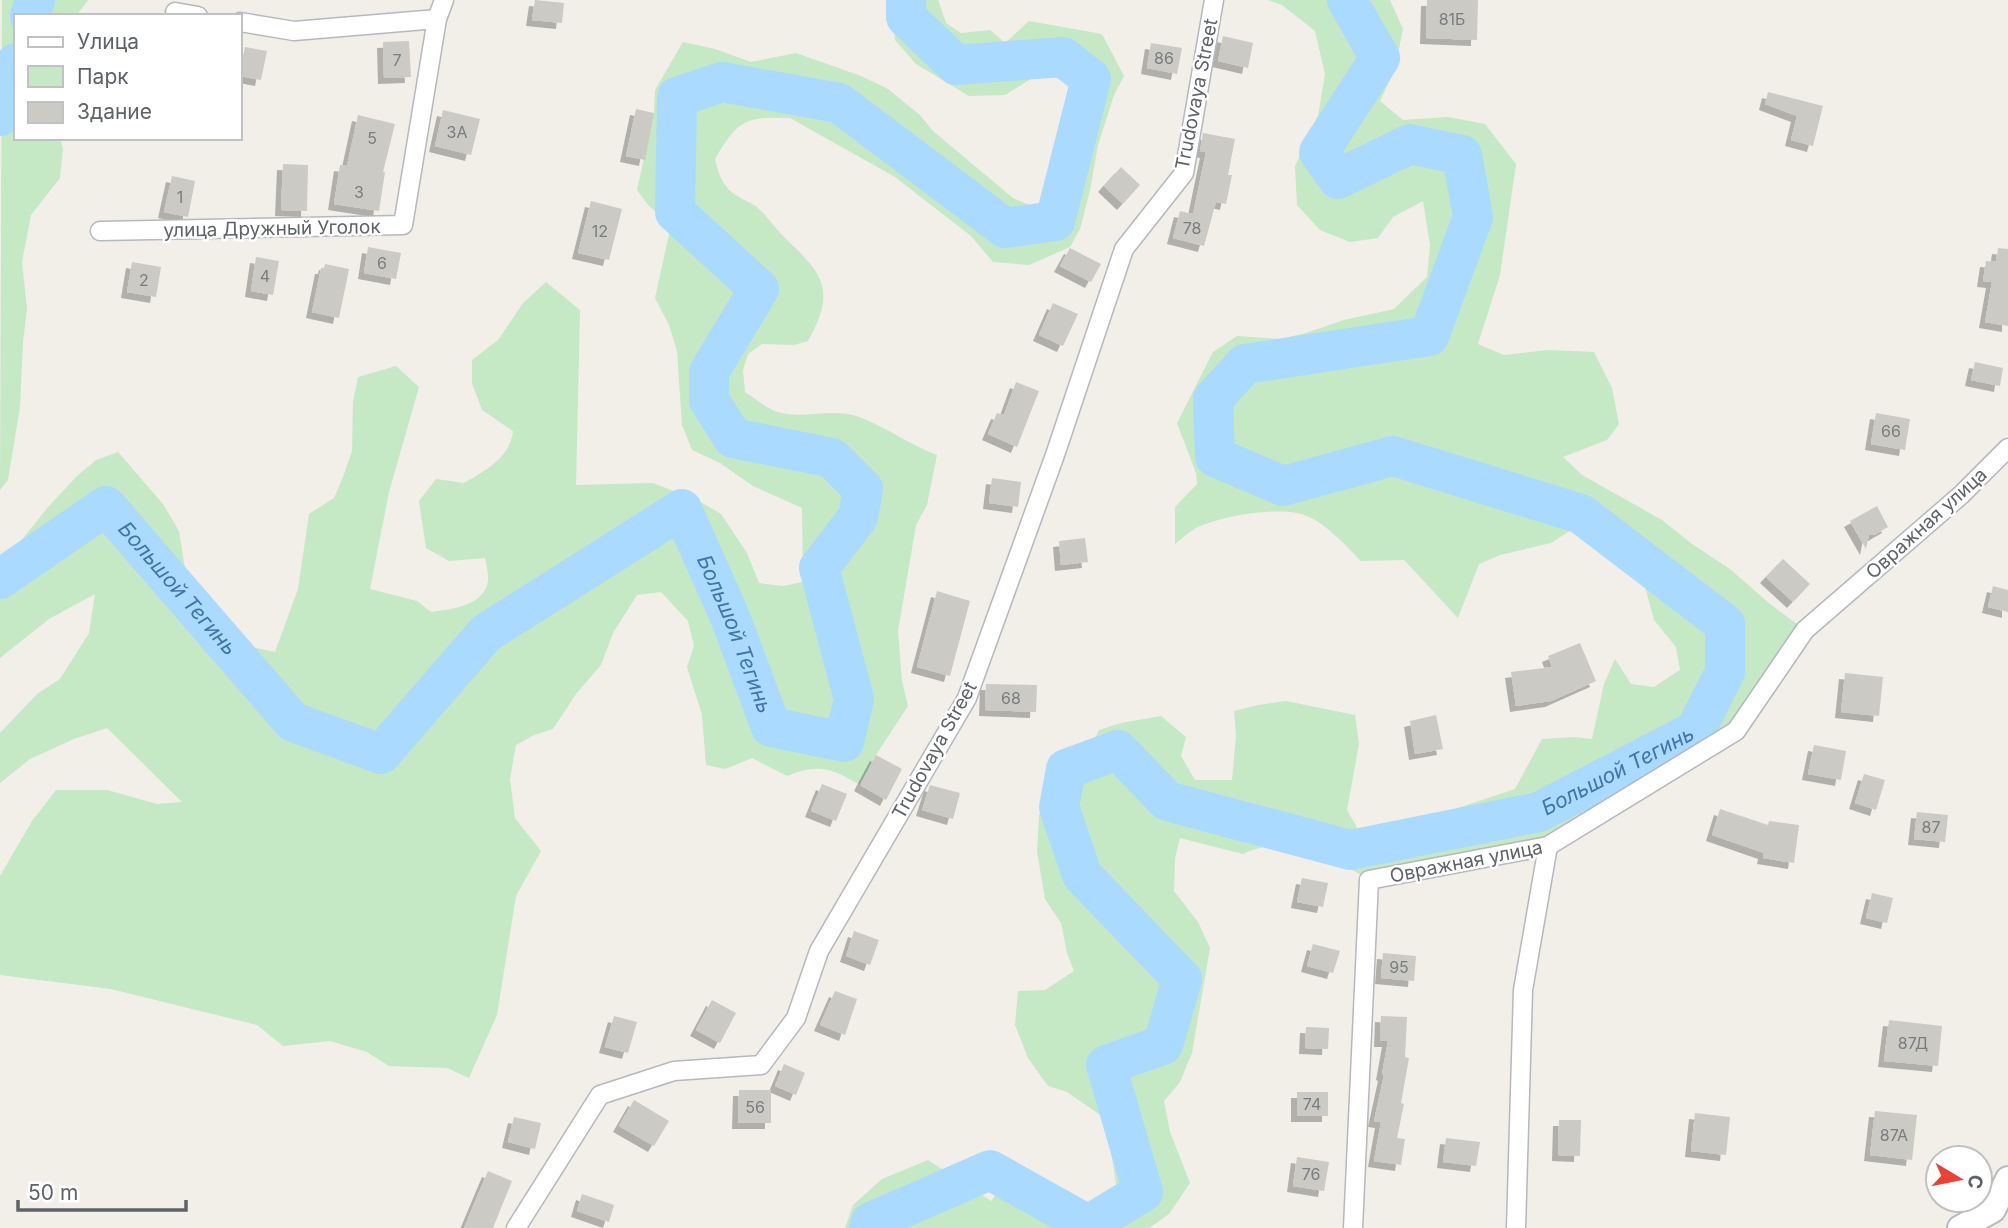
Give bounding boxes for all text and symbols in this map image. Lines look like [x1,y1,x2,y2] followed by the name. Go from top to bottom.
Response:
[1439,9,1465,29] house number: 81Б
[14,14,242,140] legend
[1171,17,1222,172] street label: Trudovaya Street
[77,29,139,54] text: Улица
[1154,48,1174,68] house number: 86
[392,50,402,70] house number: 7
[77,64,129,89] text: Парк
[77,99,152,124] text: Здание
[447,122,467,142] house number: 3А
[367,128,377,148] house number: 5
[354,182,364,202] house number: 3
[177,187,183,207] house number: 1
[163,215,381,242] street label: улица Дружный Уголок
[1183,218,1201,238] house number: 78
[592,221,608,241] house number: 12
[377,253,387,273] house number: 6
[260,266,270,286] house number: 4
[139,270,149,290] house number: 2
[1881,421,1901,441] house number: 66
[1861,463,1992,584] street label: Овражная улица
[113,516,242,660] water label: Большой Тегинь
[692,551,778,717] water label: Большой Тегинь
[887,678,982,823] street label: Trudovaya Street
[1001,688,1021,708] house number: 68
[1537,721,1698,820] water label: Большой Тегинь
[1922,817,1940,837] house number: 87
[1388,835,1544,888] street label: Овражная улица
[1389,957,1409,977] house number: 95
[1898,1033,1928,1053] house number: 87Д
[1303,1094,1321,1114] house number: 74
[745,1097,765,1117] house number: 56
[1880,1125,1908,1145] house number: 87А
[1924,1144,1994,1214] north arrow
[1302,1164,1320,1184] house number: 76
[18,1168,186,1212] scale bar
[1963,1173,1988,1191] text: С
[28,1180,78,1205] text: 50 m

